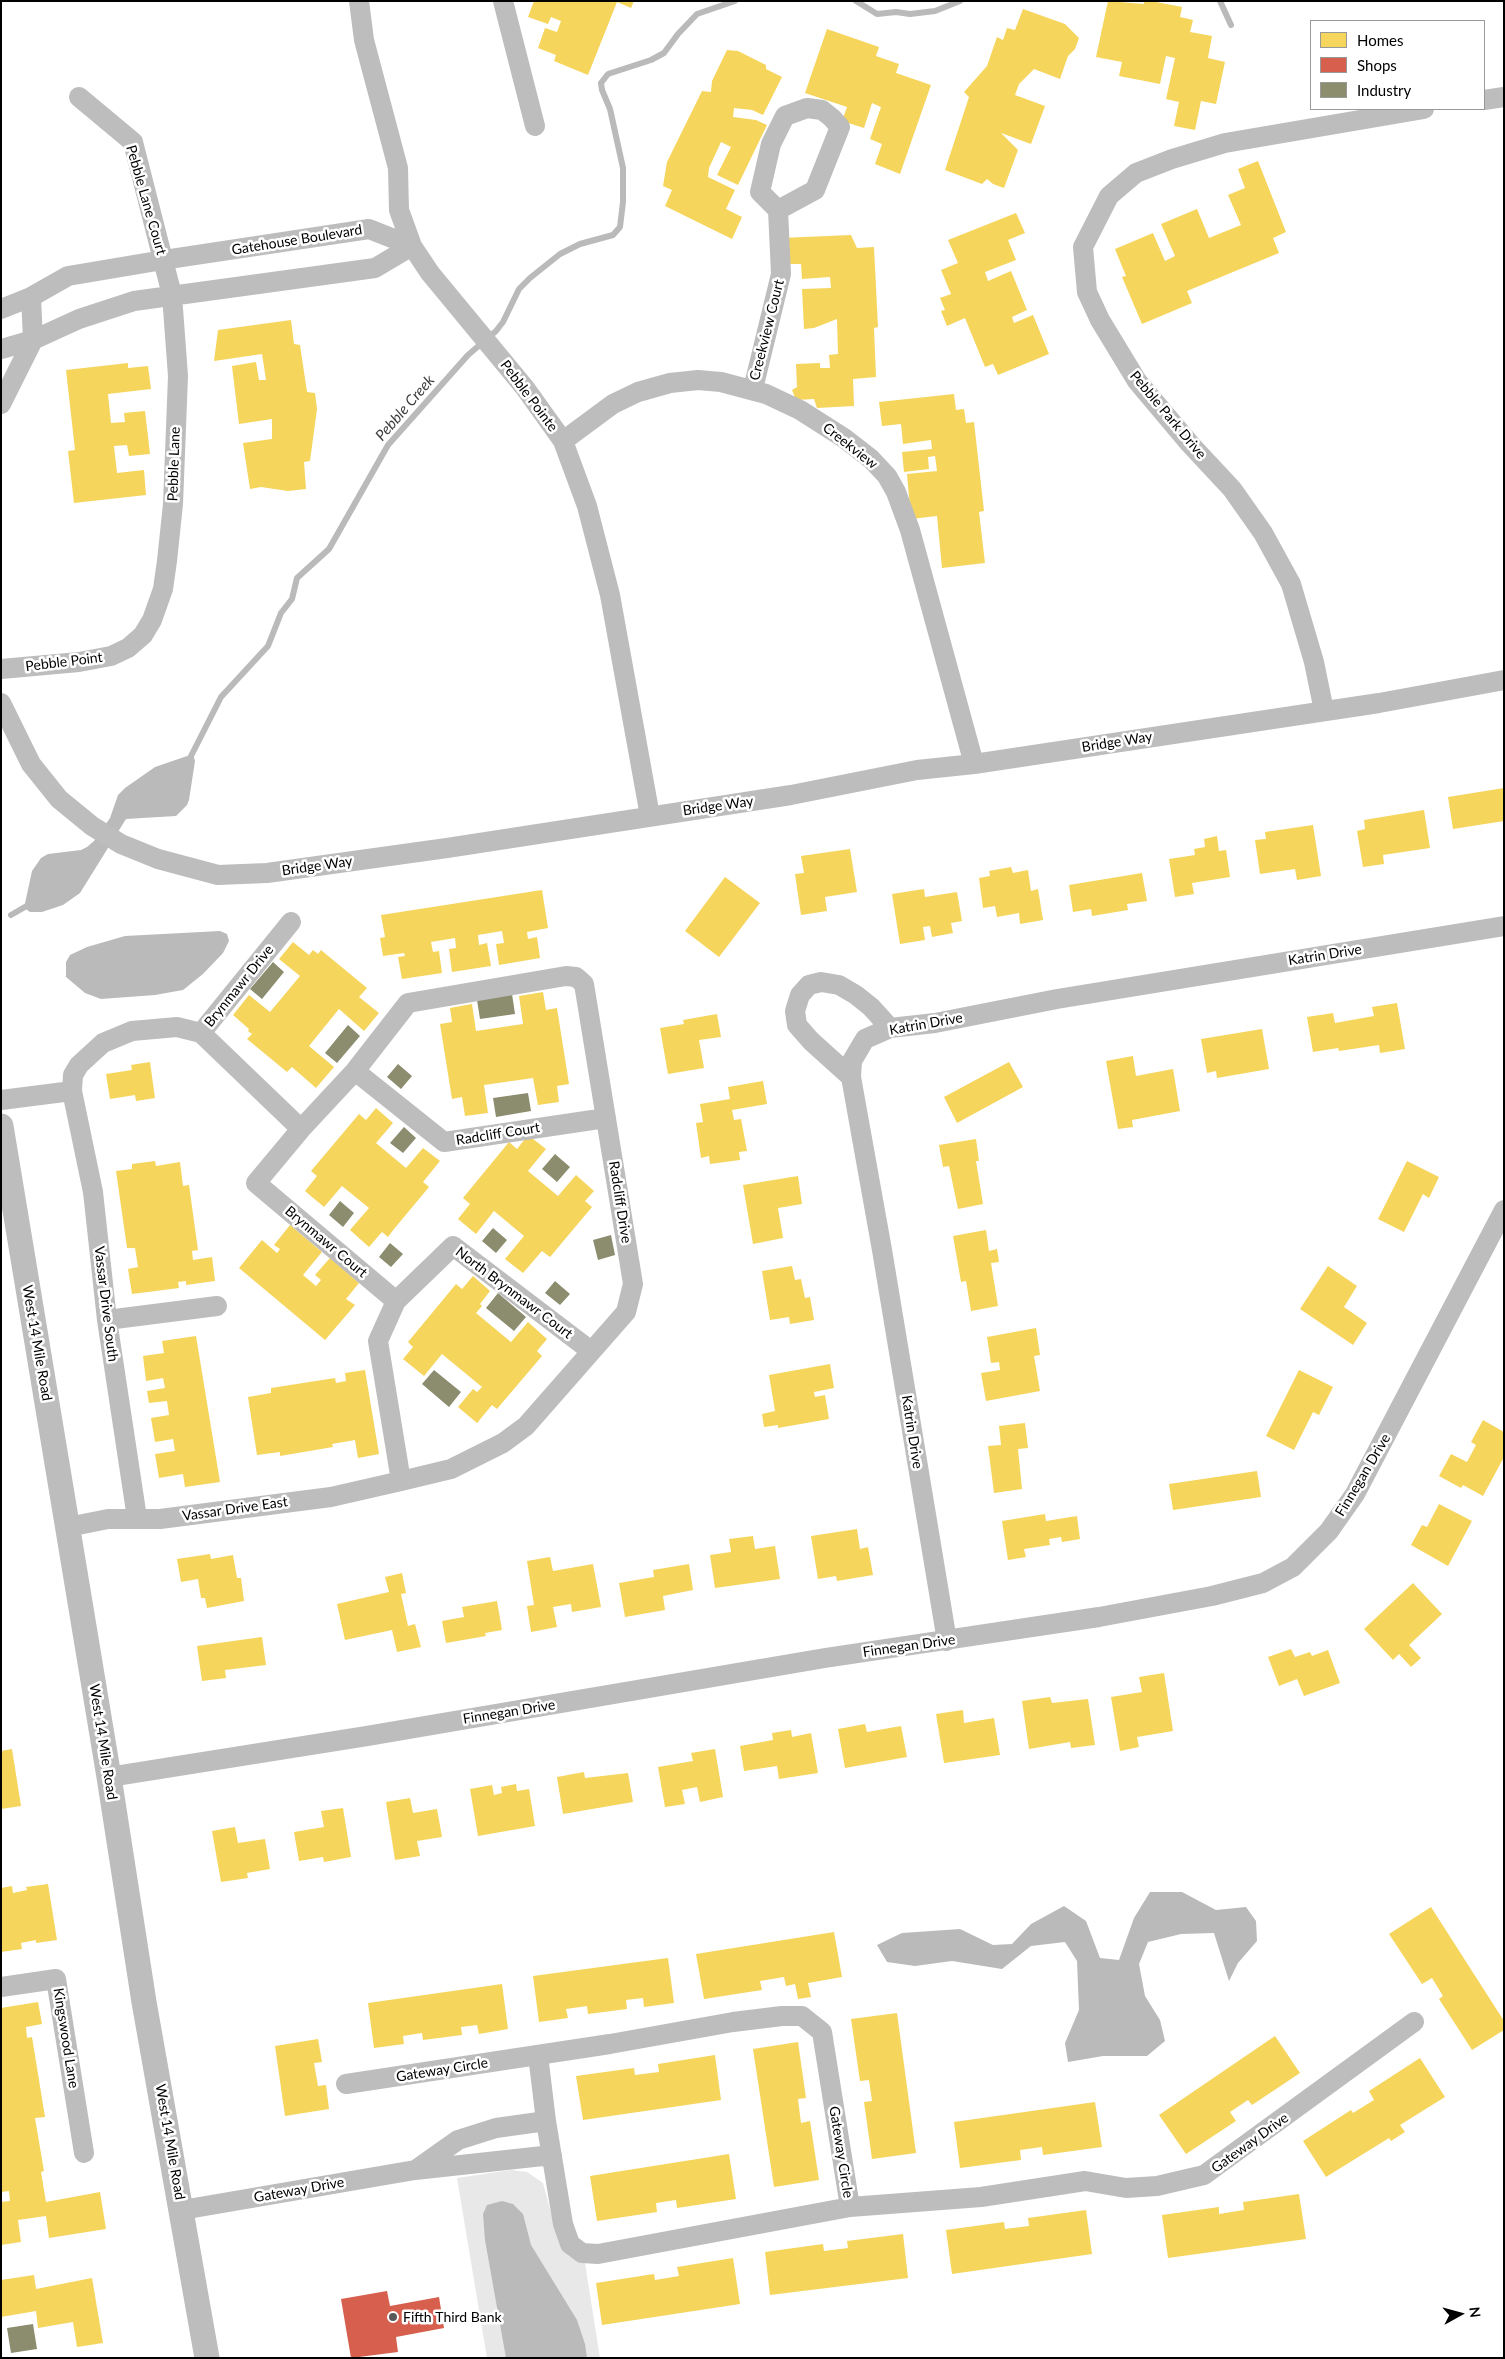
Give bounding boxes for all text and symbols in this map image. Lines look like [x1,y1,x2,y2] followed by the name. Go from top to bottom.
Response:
[1310,20,1485,110] legend
[1357,31,1403,49] text: Homes
[1357,56,1397,74] text: Shops
[1357,81,1411,99] text: Industry
[122,143,170,257] street label: Pebble Lane Court
[231,221,363,259] street label: Gatehouse Boulevard
[746,278,788,382] street label: Creekview Court
[497,357,561,435] street label: Pebble Pointe
[1126,368,1210,462] street label: Pebble Park Drive
[372,372,438,444] water label: Pebble Creek
[819,419,881,473] street label: Creekview
[164,426,184,502] street label: Pebble Lane
[25,649,103,675] street label: Pebble Point
[1081,728,1153,756] street label: Bridge Way
[682,793,754,819] street label: Bridge Way
[281,853,353,879] street label: Bridge Way
[1287,941,1363,969] street label: Katrin Drive
[201,942,277,1030] street label: Brynmawr Drive
[888,1009,964,1039] street label: Katrin Drive
[455,1119,541,1149] street label: Radcliff Court
[605,1160,635,1244] street label: Radcliff Drive
[281,1203,371,1281] street label: Brynmawr Court
[452,1244,576,1342] street label: North Brynmawr Court
[91,1245,121,1363] street label: Vassar Drive South
[19,1284,55,1402] street label: West 14 Mile Road
[898,1394,926,1470] street label: Katrin Drive
[1332,1431,1394,1519] street label: Finnegan Drive
[181,1493,289,1525] street label: Vassar Drive East
[862,1631,956,1661] street label: Finnegan Drive
[86,1683,120,1801] street label: West 14 Mile Road
[462,1696,556,1728] street label: Finnegan Drive
[50,1987,82,2089] street label: Kingswood Lane
[395,2054,489,2086] street label: Gateway Circle
[152,2083,188,2201] street label: West 14 Mile Road
[825,2105,857,2199] street label: Gateway Circle
[1208,2109,1292,2177] street label: Gateway Drive
[253,2174,345,2206] street label: Gateway Drive
[1435,2289,1485,2339] north arrow
[1466,2306,1484,2318] text: N
[403,2309,502,2325] place label: Fifth Third Bank
[387,2311,399,2323] marker: Fifth Third Bank

